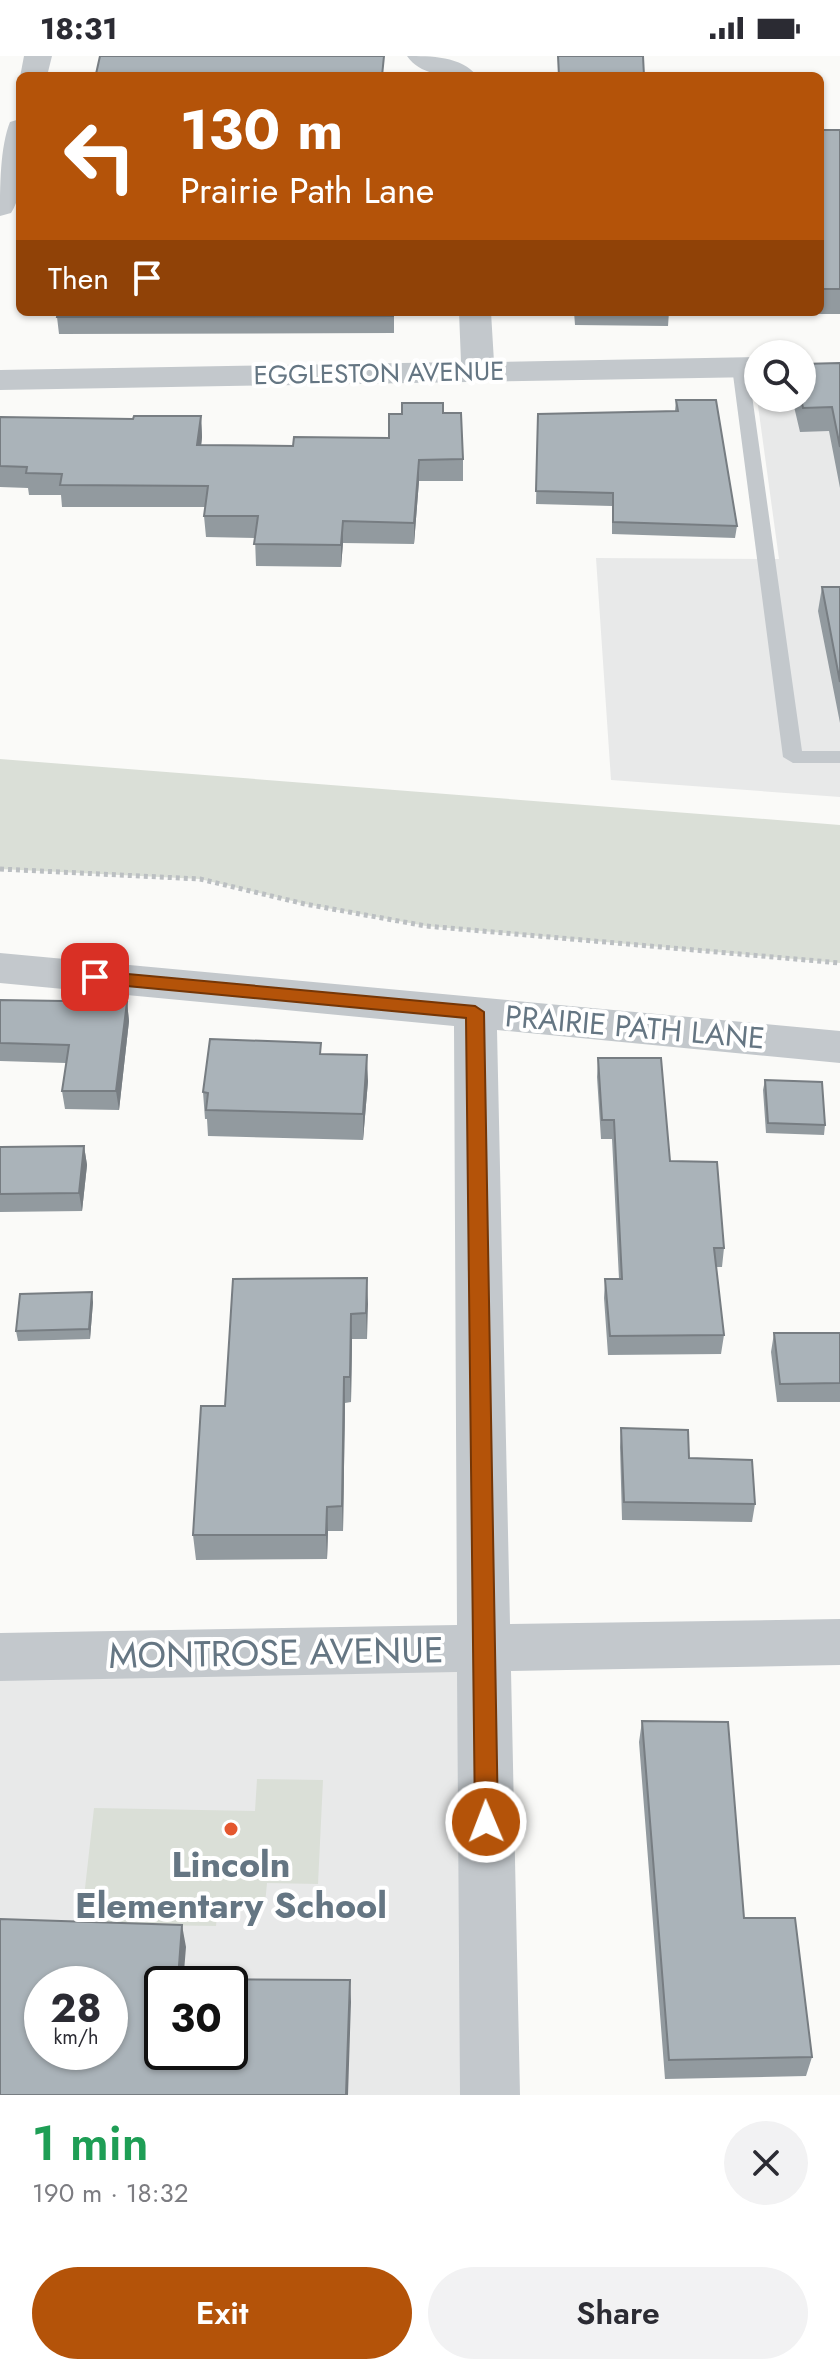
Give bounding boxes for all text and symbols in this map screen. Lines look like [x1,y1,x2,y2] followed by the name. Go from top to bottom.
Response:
[40,7,118,50] text: 18:31
[180,89,343,170] text: 130 m
[48,104,152,208] icon: left
[180,164,434,216] text: Prairie Path Lane
[125,256,169,300] icon: arrive
[48,257,109,300] text: Then
[744,340,816,412] map controls
[744,340,816,412] button: search
[253,352,505,394] street label: EGGLESTON AVENUE
[61,943,129,1011] pin
[73,955,117,999] icon: arrive
[503,994,767,1060] street label: PRAIRIE PATH LANE
[108,1623,444,1681] street label: MONTROSE AVENUE
[444,1780,528,1864] position arrow
[222,1820,240,1838] marker: Lincoln Elementary School
[75,1838,387,1931] place label: Lincoln Elementary School
[144,1966,248,2070] speed limit sign: 30
[50,1979,102,2037] text: 28
[53,2023,99,2052] text: km/h
[32,2109,149,2178] text: 1 min
[724,2121,808,2205] button: close
[32,2174,188,2212] text: 190 m · 18:32
[32,2267,412,2359] button: Exit
[428,2267,808,2359] button: Share

